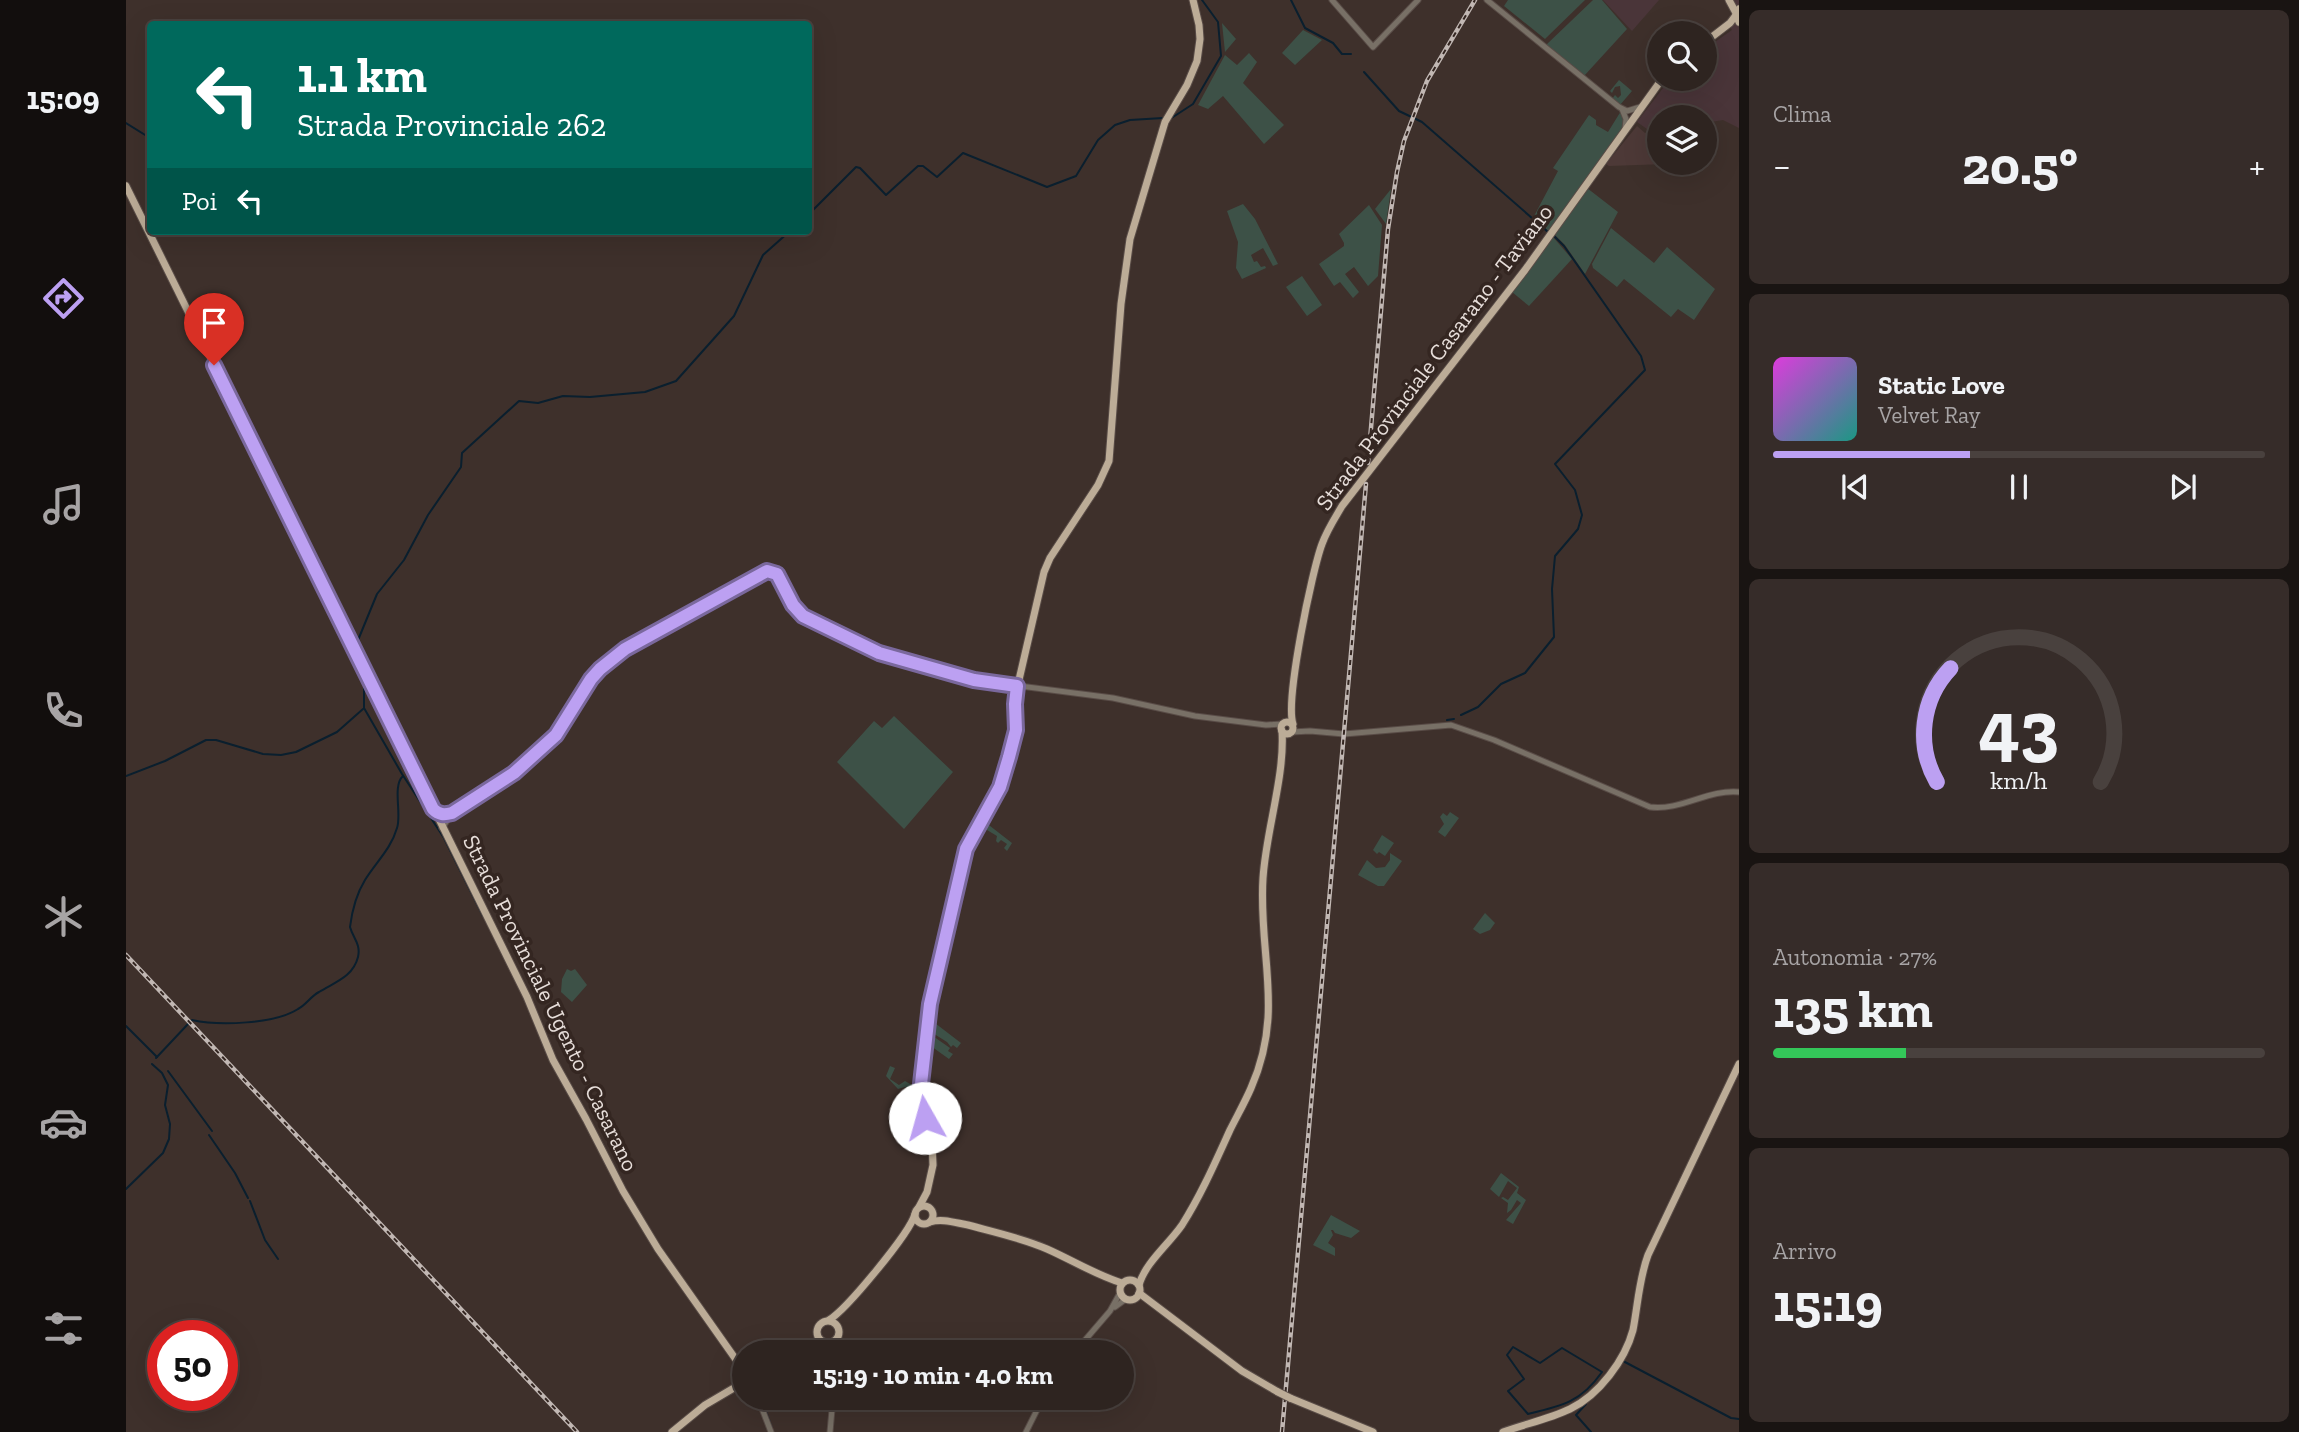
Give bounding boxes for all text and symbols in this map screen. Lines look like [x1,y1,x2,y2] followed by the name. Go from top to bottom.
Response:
[1647,21,1717,175] map controls
[1647,21,1717,91] button: search
[297,46,427,105] text: 1.1 km
[182,49,273,140] icon: left
[26,79,100,117] text: 15:09
[1773,100,1831,128] text: Clima
[1647,105,1717,175] button: layers
[297,106,606,144] text: Strada Provinciale 262
[1962,135,2078,197] text: 20.5°
[1773,143,1791,189] text: −
[2249,143,2265,189] text: +
[231,182,269,220] icon: left
[182,185,217,217] text: Poi
[1310,198,1558,516] street label: Strada Provinciale Casarano - Taviano
[39,274,88,323] icon: directions
[184,293,244,365] pin
[195,304,233,342] icon: arrive
[1878,369,2005,401] text: Static Love
[1878,401,1980,429] text: Velvet Ray
[1836,468,1874,506] icon: previous
[2000,468,2038,506] icon: pause
[2164,468,2202,506] icon: next
[39,480,88,529] icon: music
[1979,683,2059,771] text: 43
[39,686,88,735] icon: phone
[1990,765,2048,795] text: km/h
[457,830,645,1176] street label: Strada Provinciale Ugento - Casarano
[39,892,88,941] icon: climate
[1773,943,1937,971] text: Autonomia · 27%
[1773,978,1933,1040] text: 135 km
[888,1081,962,1155] position arrow
[39,1098,88,1147] icon: car
[1773,1237,1836,1265] text: Arrivo
[1773,1272,1883,1334] text: 15:19
[39,1304,88,1353] icon: filters
[147,1320,238,1411] speed limit sign: 50
[813,1359,1053,1391] text: 15:19 · 10 min · 4.0 km

